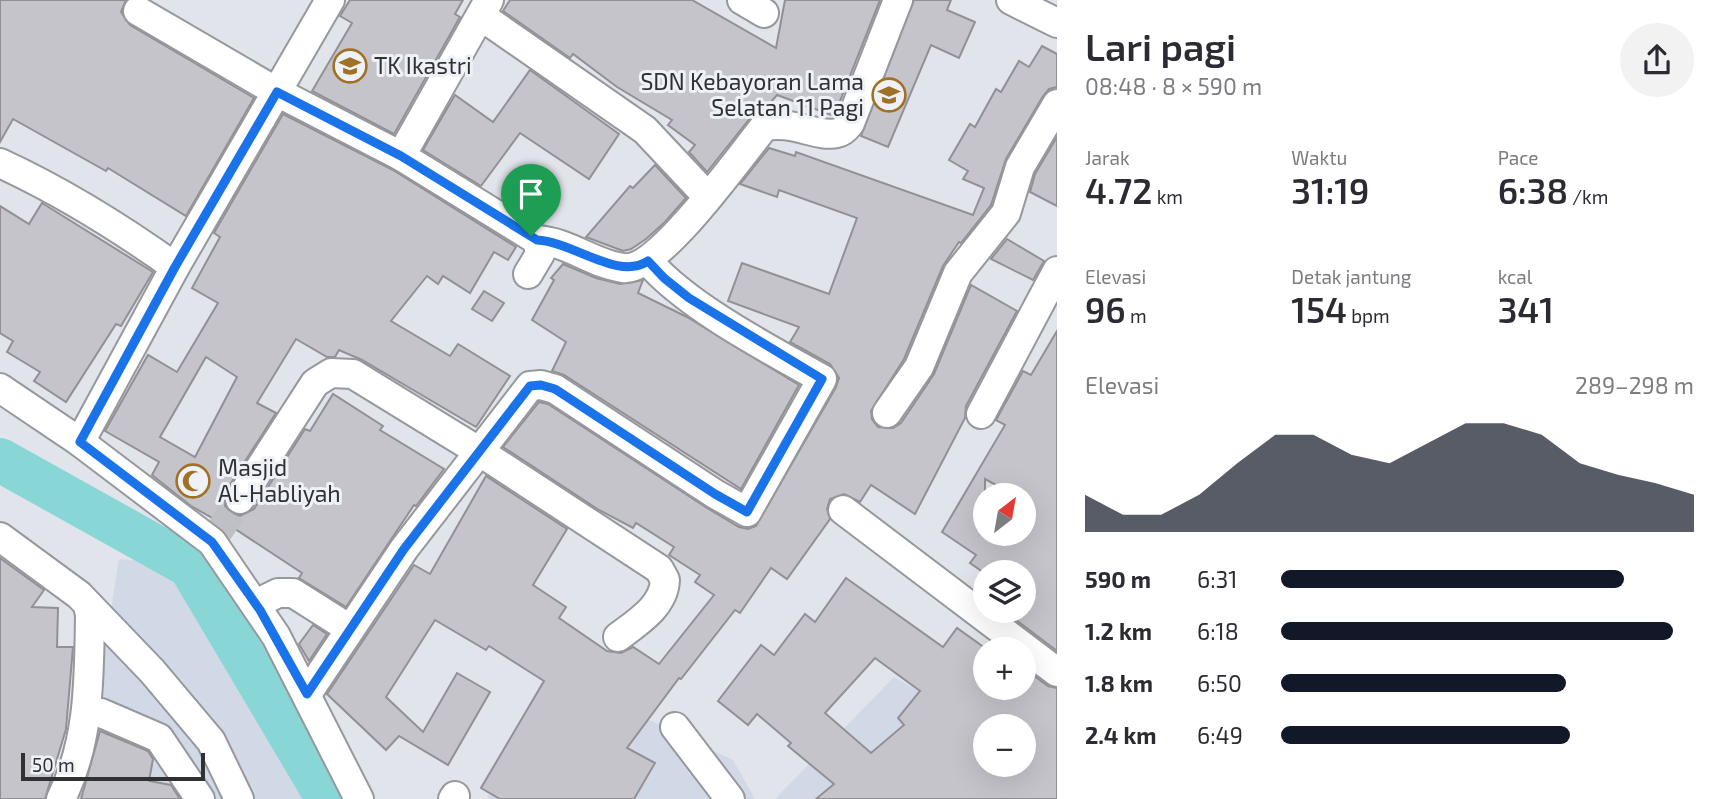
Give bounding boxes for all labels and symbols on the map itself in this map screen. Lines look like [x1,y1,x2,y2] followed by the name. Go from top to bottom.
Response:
[331,47,369,85] school or university icon: TK Ikastri
[374,51,472,79] place label: TK Ikastri
[640,67,864,121] place label: SDN Kebayoran Lama Selatan 11 Pagi
[870,76,908,114] school or university icon: SDN Kebayoran Lama Selatan 11 Pagi
[501,164,561,236] pin
[218,453,341,507] place label: Masjid Al-Habliyah
[174,462,212,500] mosque icon: Masjid Al-Habliyah
[973,483,1036,546] north arrow
[21,750,205,782] scale bar

